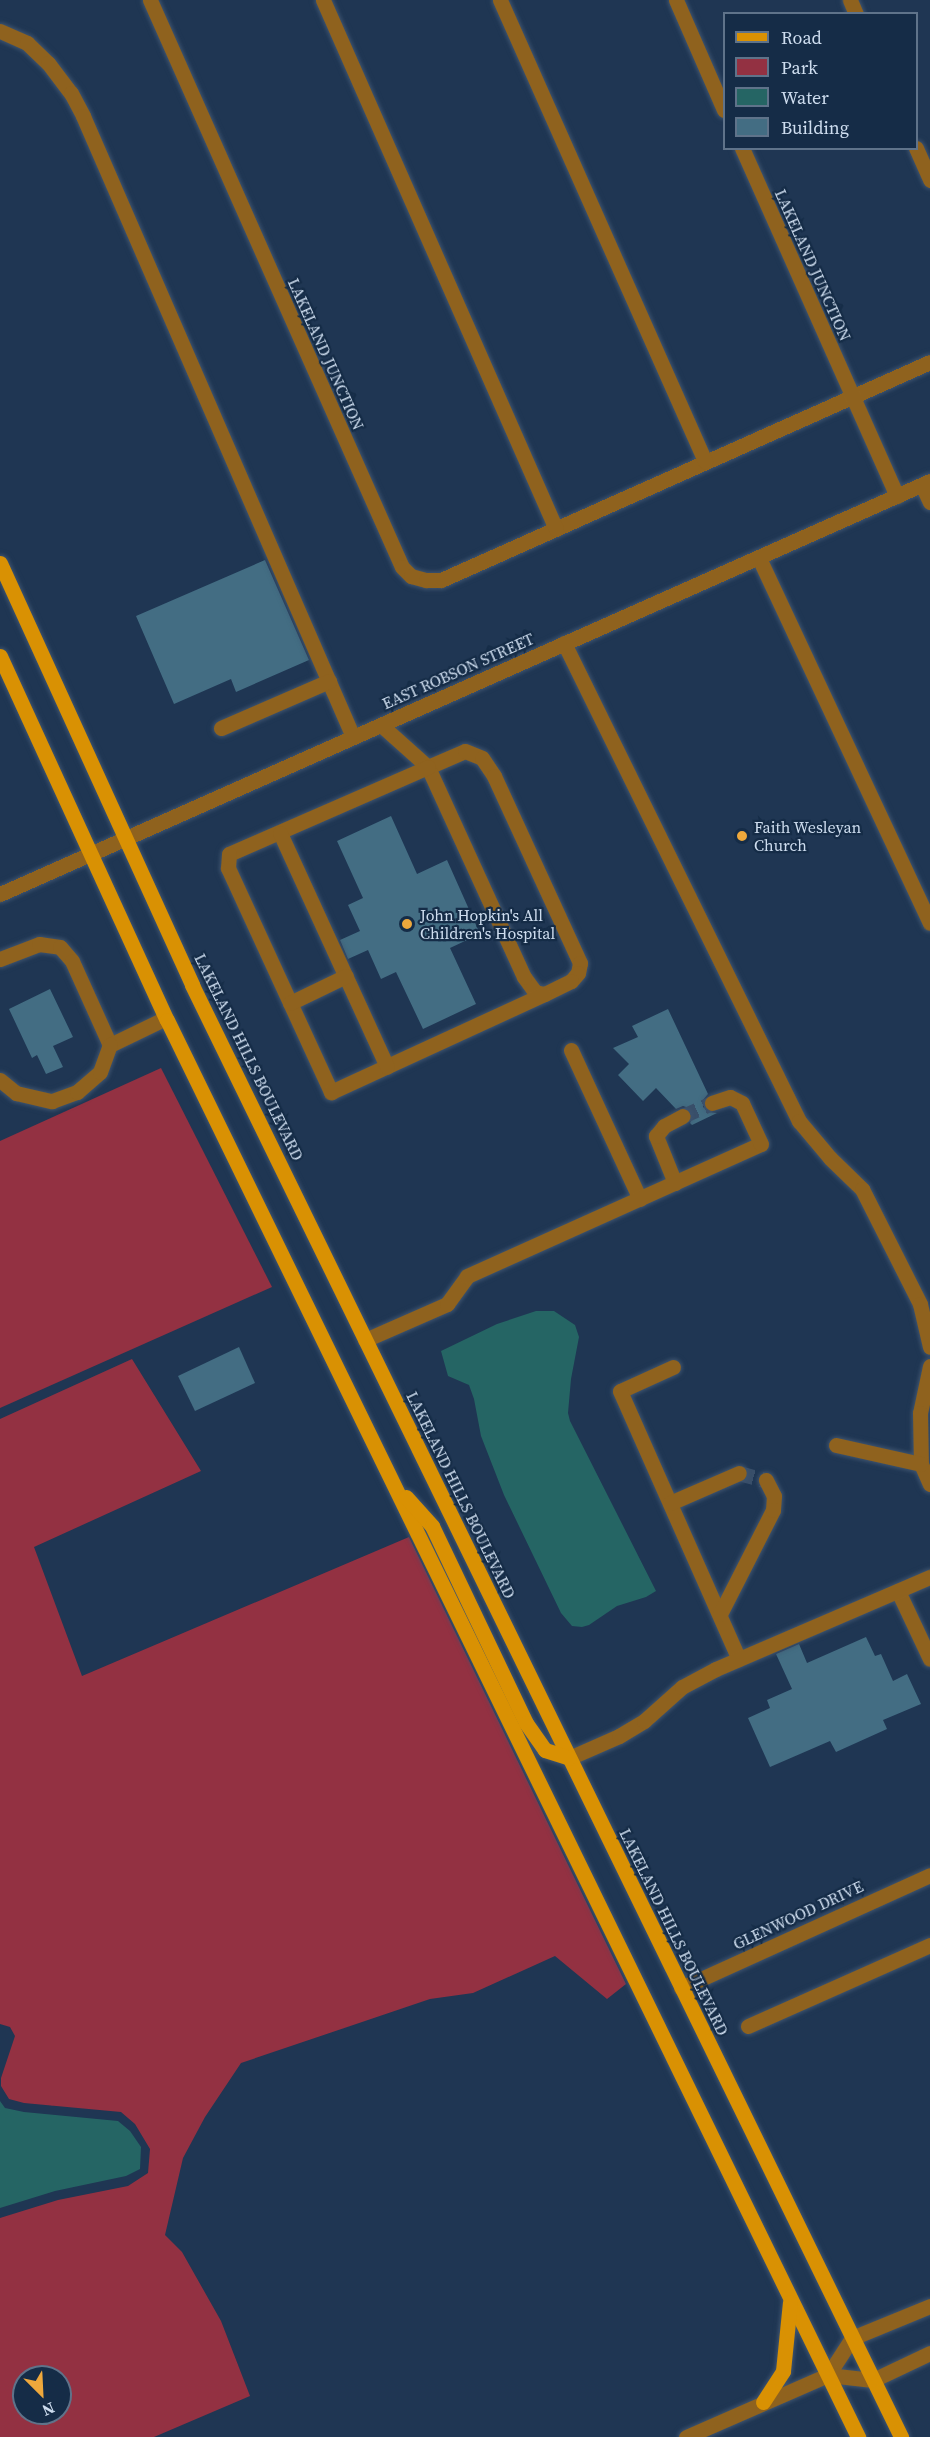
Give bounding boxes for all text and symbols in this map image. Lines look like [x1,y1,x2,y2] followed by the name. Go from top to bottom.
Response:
[723,12,918,150] legend
[781,25,822,50] text: Road
[781,55,818,80] text: Park
[781,85,829,110] text: Water
[781,115,849,140] text: Building
[771,186,855,344] street label: LAKELAND JUNCTION
[284,275,368,433] street label: LAKELAND JUNCTION
[379,629,537,713] street label: EAST ROBSON STREET
[754,817,862,855] place label: Faith Wesleyan Church
[735,829,749,843] marker: Faith Wesleyan Church
[420,905,555,943] place label: John Hopkin's All Children's Hospital
[398,915,416,933] marker: John Hopkin's All Children's Hospital
[190,950,308,1164] street label: LAKELAND HILLS BOULEVARD
[402,1388,520,1602] street label: LAKELAND HILLS BOULEVARD
[615,1825,733,2039] street label: LAKELAND HILLS BOULEVARD
[730,1876,866,1954] street label: GLENWOOD DRIVE
[12,2365,72,2425] north arrow
[39,2397,58,2422] text: N

